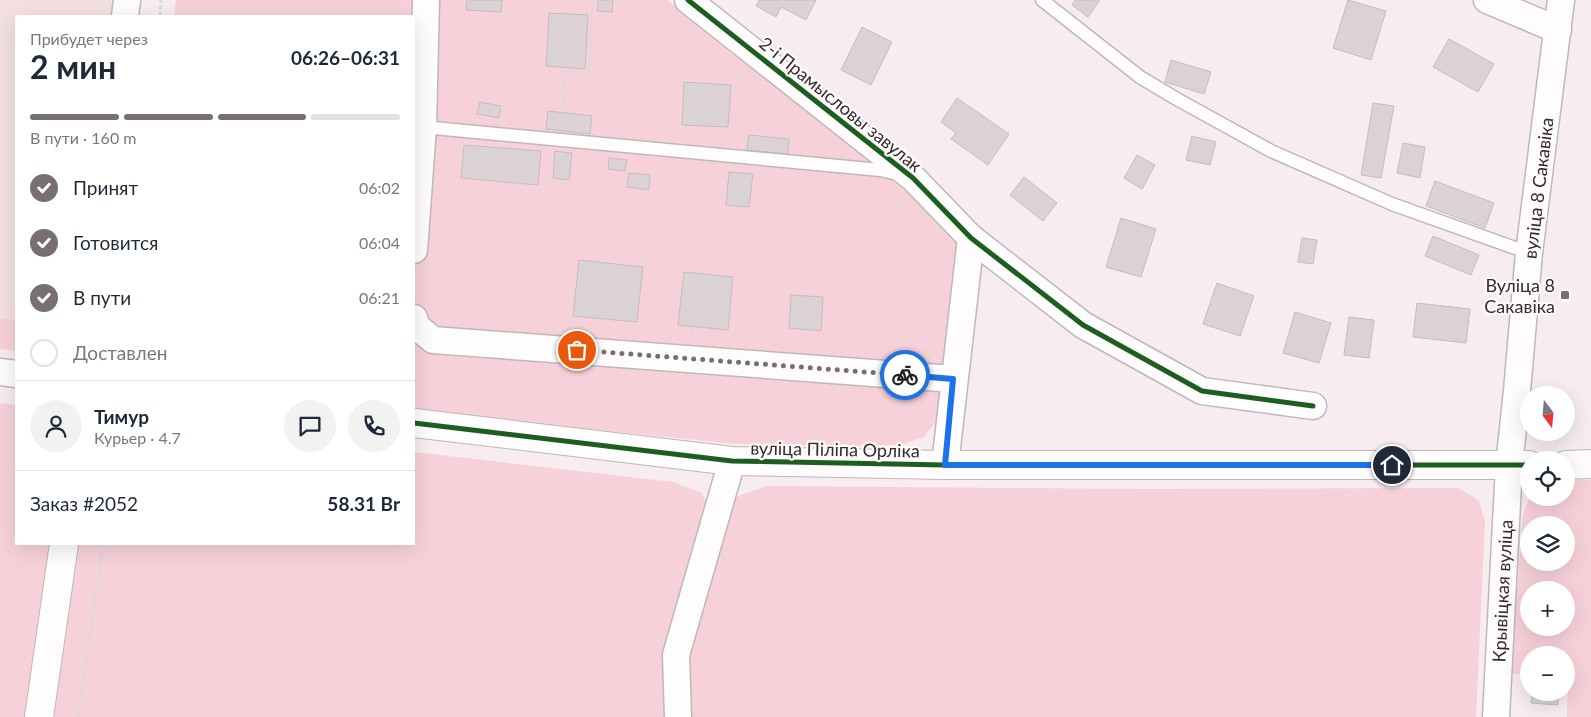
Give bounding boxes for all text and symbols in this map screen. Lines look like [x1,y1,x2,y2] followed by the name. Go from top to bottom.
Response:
[30,29,148,48] text: Прибудет через
[755,32,927,177] street label: 2-і Прамысловы завулак
[291,46,400,69] text: 06:26–06:31
[30,47,116,86] text: 2 мин
[1518,116,1558,260] street label: вуліца 8 Сакавіка
[30,128,136,147] text: В пути · 160 m
[30,174,58,202] icon: check
[73,176,138,199] text: Принят
[359,178,400,197] text: 06:02
[30,229,58,257] icon: check
[73,231,158,254] text: Готовится
[359,233,400,252] text: 06:04
[1484,274,1555,317] place label: Вуліца 8 Сакавіка
[30,284,58,312] icon: check
[73,286,131,309] text: В пути
[359,288,400,307] text: 06:21
[1559,289,1571,301] marker: Вуліца 8 Сакавіка
[556,329,598,371] pin
[563,336,591,364] icon: bag
[73,341,167,364] text: Доставлен
[880,350,930,400] courier
[891,361,919,389] icon: bike
[1520,386,1575,441] north arrow
[1520,386,1575,701] map controls
[30,400,82,452] button: person
[284,400,336,452] button: chat
[348,400,400,452] button: phone
[94,405,149,428] text: Тимур
[94,428,181,447] text: Курьер · 4.7
[750,437,920,461] street label: вуліца Піліпа Орліка
[1371,444,1413,486] pin
[1378,451,1406,479] icon: home
[1520,451,1575,506] button: locate
[30,492,138,515] text: Заказ #2052
[327,492,400,515] text: 58.31 Br
[1520,516,1575,571] button: layers
[1487,519,1517,663] street label: Крывіцкая вуліца
[1520,581,1575,636] button: +
[1520,646,1575,701] button: −

